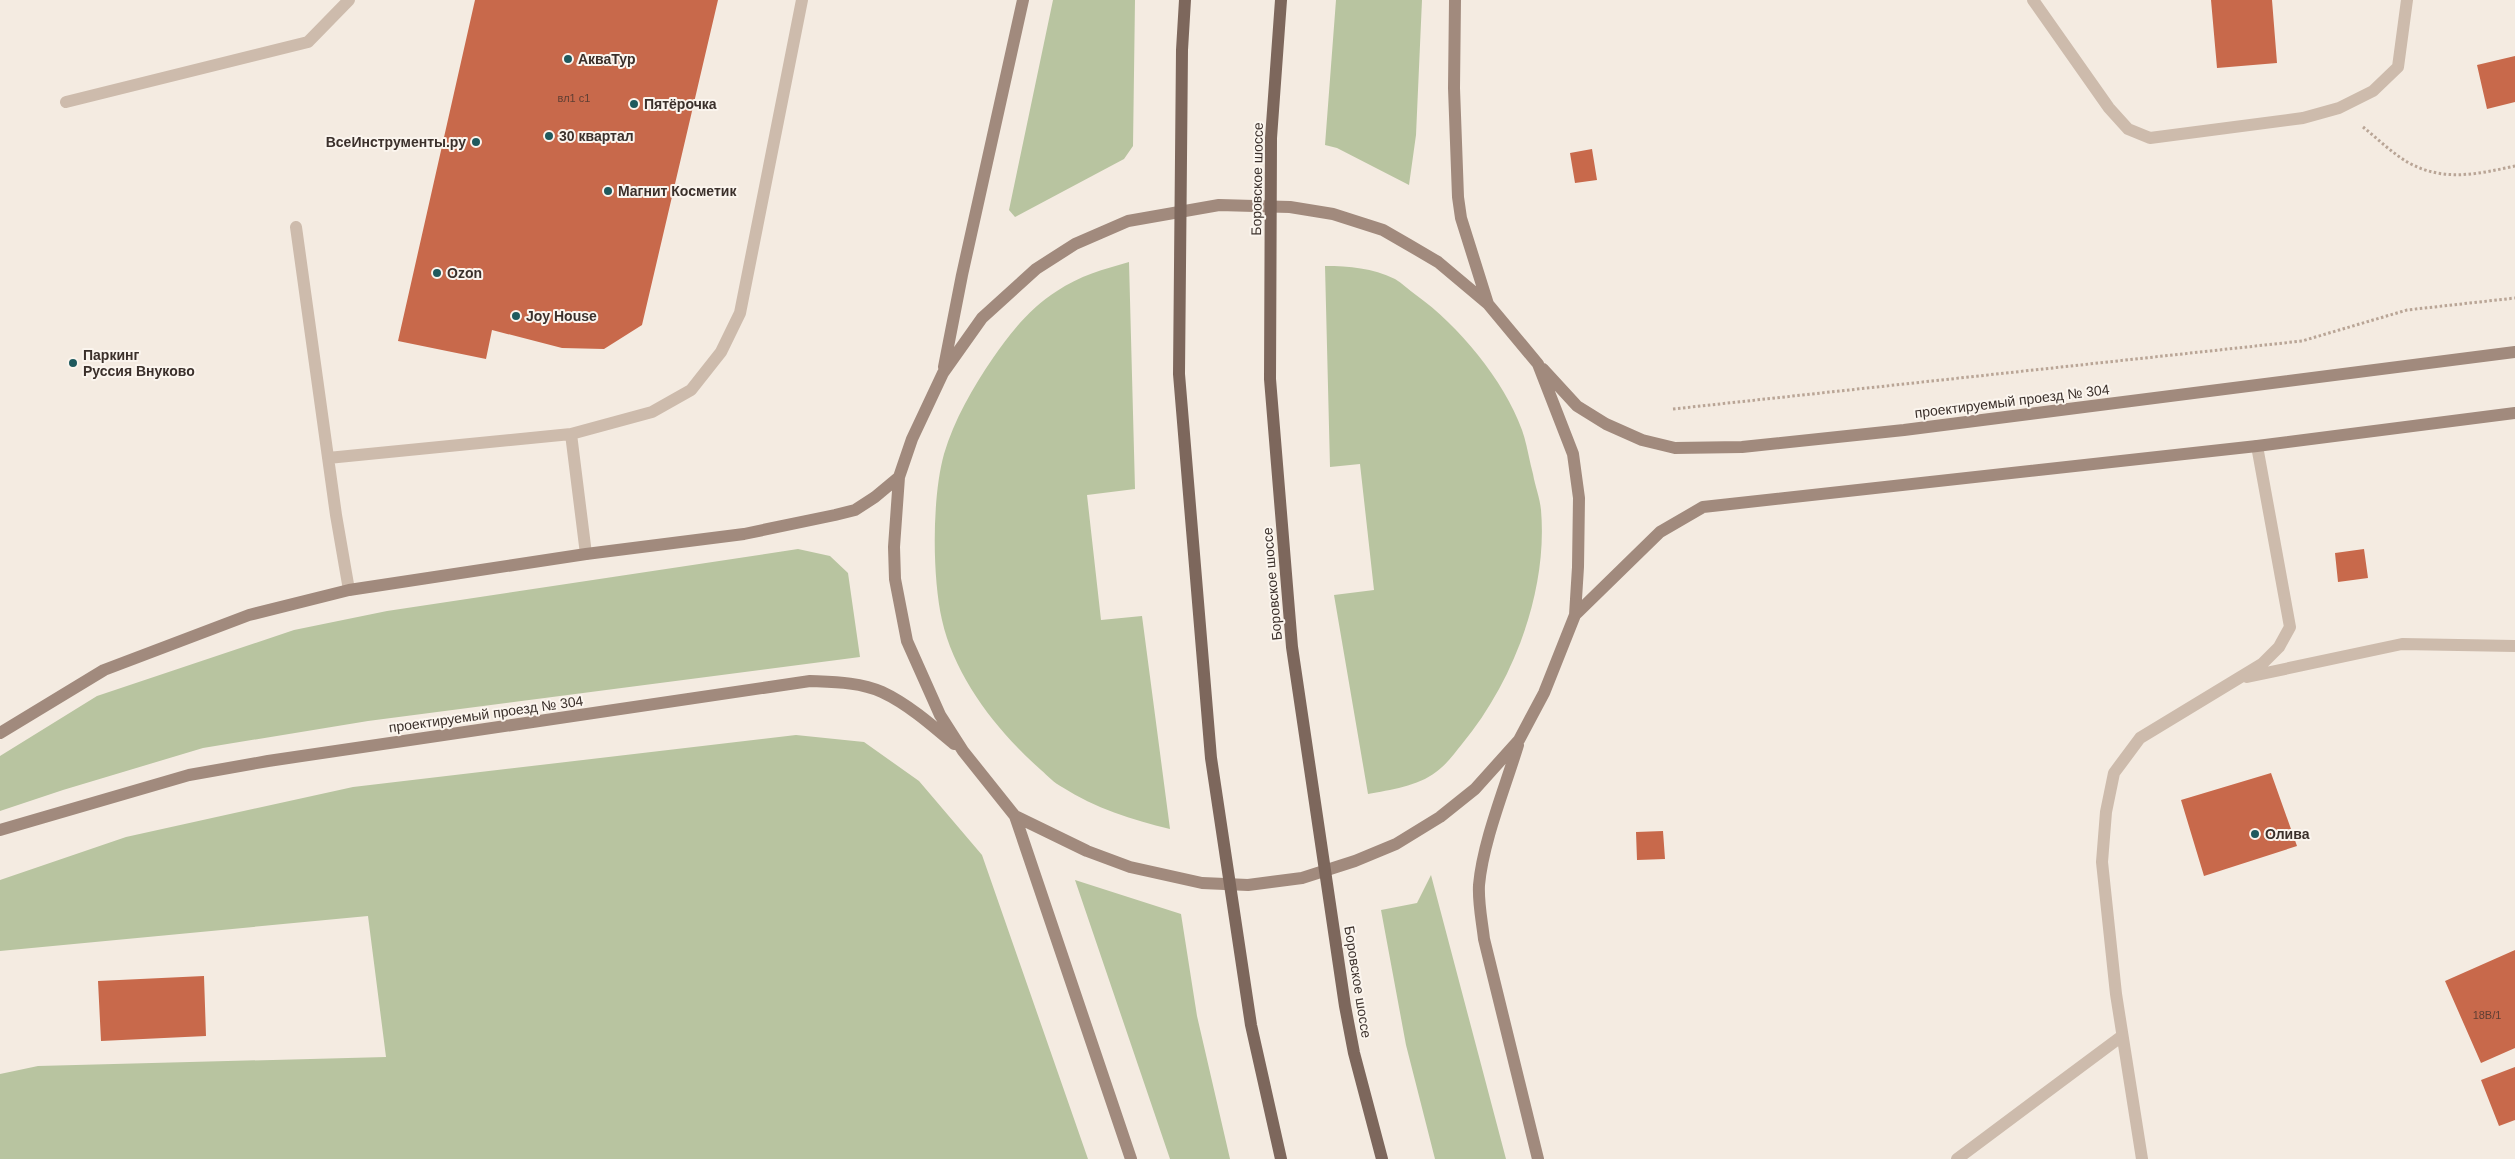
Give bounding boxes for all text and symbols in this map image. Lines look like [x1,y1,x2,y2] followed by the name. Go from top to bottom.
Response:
[578,51,636,67] place label: АкваТур
[562,53,574,65] marker: АкваТур
[558,92,590,104] house number: вл1 с1
[644,96,717,112] place label: Пятёрочка
[628,98,640,110] marker: Пятёрочка
[1248,122,1266,236] street label: Боровское шоссе
[559,128,634,144] place label: 30 квартал
[543,130,555,142] marker: 30 квартал
[326,134,466,150] place label: ВсеИнструменты.ру
[470,136,482,148] marker: ВсеИнструменты.ру
[618,183,737,199] place label: Магнит Косметик
[602,185,614,197] marker: Магнит Косметик
[447,265,482,281] place label: Ozon
[431,267,443,279] marker: Ozon
[526,308,597,324] place label: Joy House
[510,310,522,322] marker: Joy House
[83,347,195,379] place label: Паркинг Руссия Внуково
[67,357,79,369] marker: Паркинг Руссия Внуково
[1914,381,2111,421] street label: проектируемый проезд № 304
[1259,527,1285,641] street label: Боровское шоссе
[388,692,584,736] street label: проектируемый проезд № 304
[2265,826,2310,842] place label: Олива
[2249,828,2261,840] marker: Олива
[1341,925,1375,1039] street label: Боровское шоссе
[2473,1009,2501,1021] house number: 18В/1

